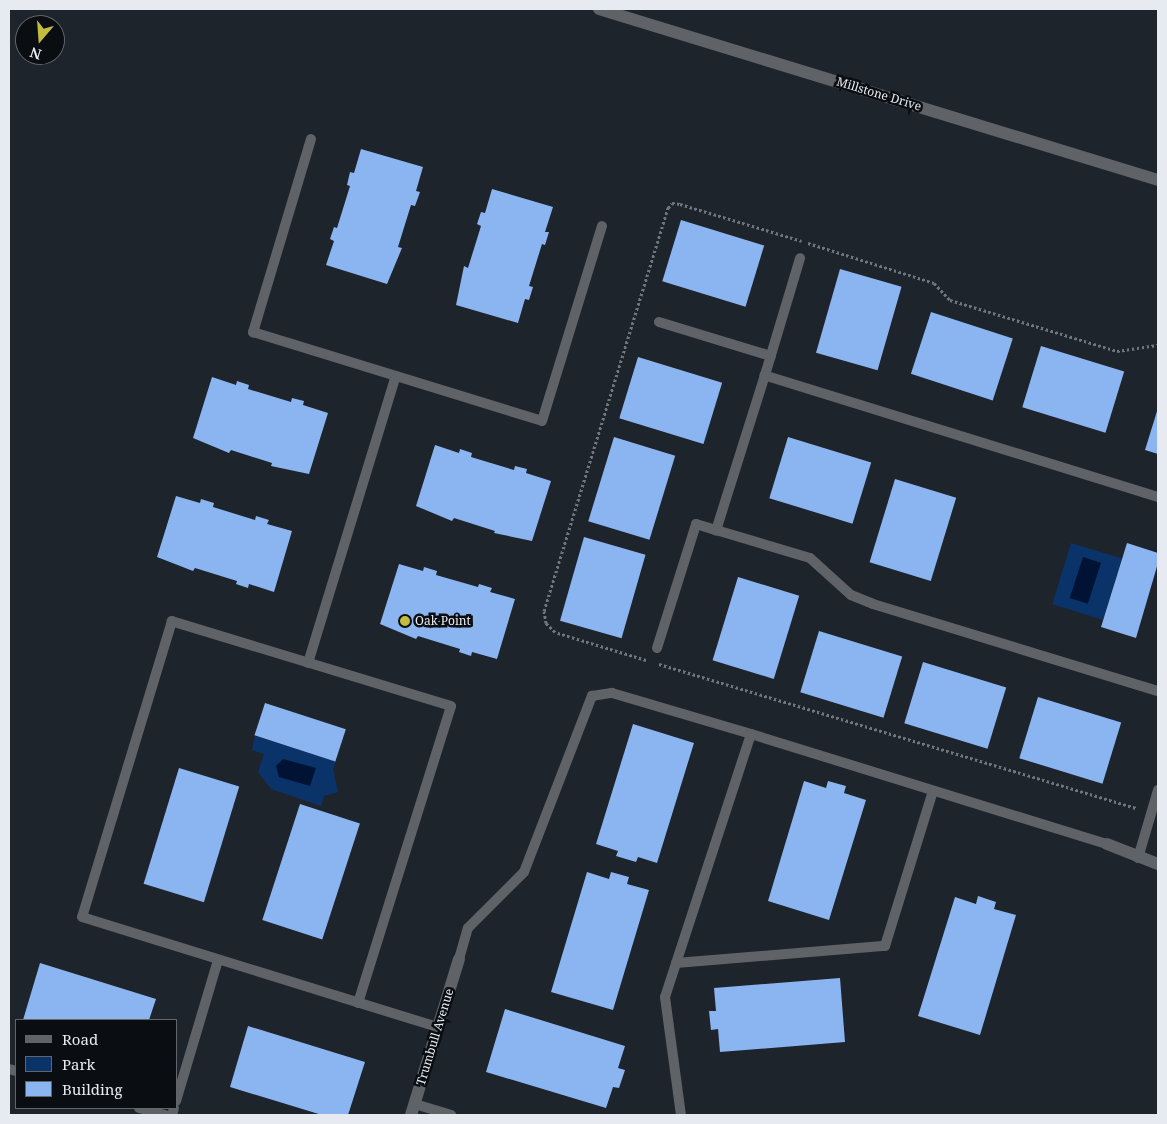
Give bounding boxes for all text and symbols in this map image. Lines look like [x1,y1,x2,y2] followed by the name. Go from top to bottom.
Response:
[15,15,65,65] north arrow
[27,43,44,65] text: N
[835,74,923,114] street label: Millstone Drive
[415,614,471,628] place label: Oak Point
[399,615,411,627] marker: Oak Point
[413,987,457,1087] street label: Trumbull Avenue
[15,1019,178,1109] legend
[62,1029,98,1049] text: Road
[62,1054,95,1074] text: Park
[62,1079,123,1099] text: Building

